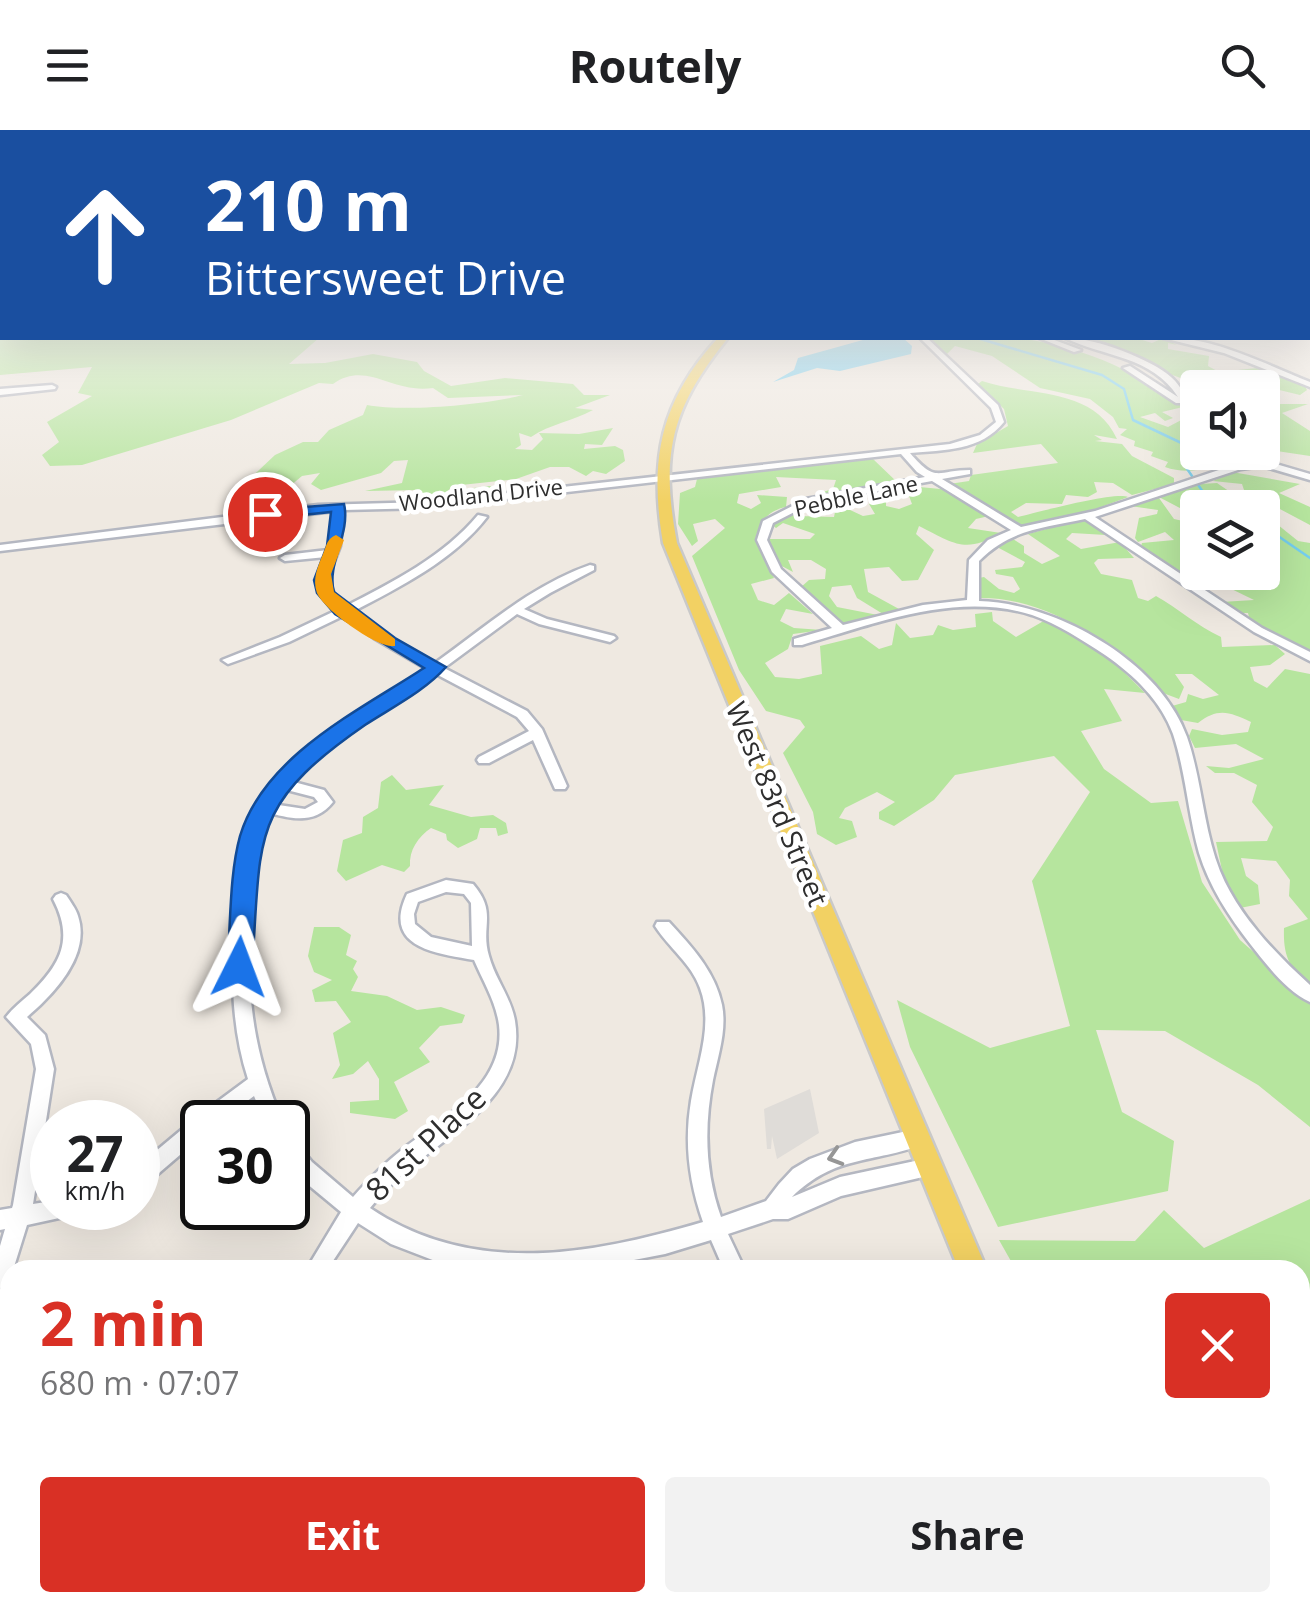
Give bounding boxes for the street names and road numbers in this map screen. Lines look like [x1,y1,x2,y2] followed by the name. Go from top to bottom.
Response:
[791,467,920,523] street label: Pebble Lane
[398,470,564,518] street label: Woodland Drive
[718,696,838,911] street label: West 83rd Street
[355,1076,494,1210] street label: 81st Place

